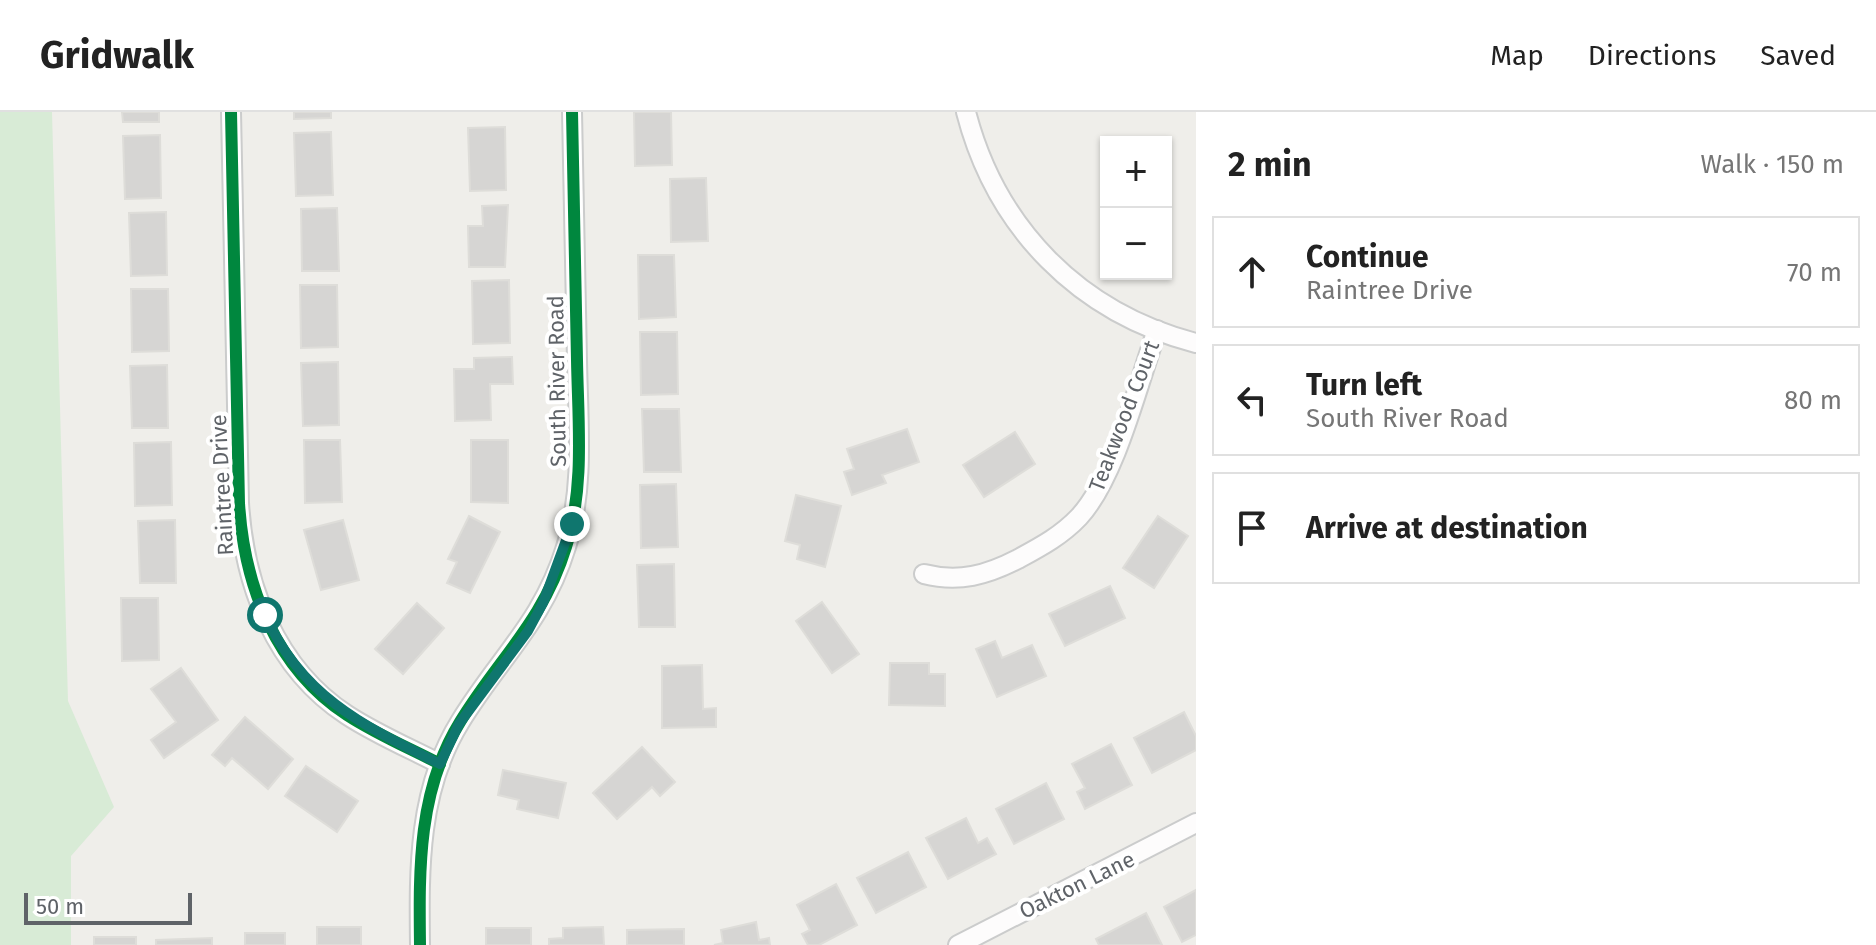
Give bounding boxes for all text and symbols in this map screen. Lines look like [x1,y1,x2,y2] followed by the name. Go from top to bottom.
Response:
[40,32,194,78] text: Gridwalk
[1490,39,1544,72] text: Map
[1588,39,1716,72] text: Directions
[1760,39,1836,72] text: Saved
[1100,136,1172,280] map controls
[1100,136,1172,208] button: +
[1228,144,1312,185] text: 2 min
[1701,149,1844,180] text: Walk · 150 m
[1100,208,1172,280] button: −
[1306,239,1429,275] text: Continue
[1230,250,1274,294] icon: ahead
[1787,257,1842,288] text: 70 m
[1306,275,1473,306] text: Raintree Drive
[542,295,572,467] street label: South River Road
[1083,337,1165,495] street label: Teakwood Court
[1306,367,1422,403] text: Turn left
[1230,378,1274,422] icon: left
[1784,385,1842,416] text: 80 m
[1306,403,1509,434] text: South River Road
[205,414,239,556] street label: Raintree Drive
[554,506,590,542] route end
[1230,506,1274,550] icon: arrive
[1306,510,1588,546] text: Arrive at destination
[247,597,283,633] route start
[1015,845,1139,925] street label: Oakton Lane
[24,889,192,925] scale bar
[36,893,84,920] text: 50 m

